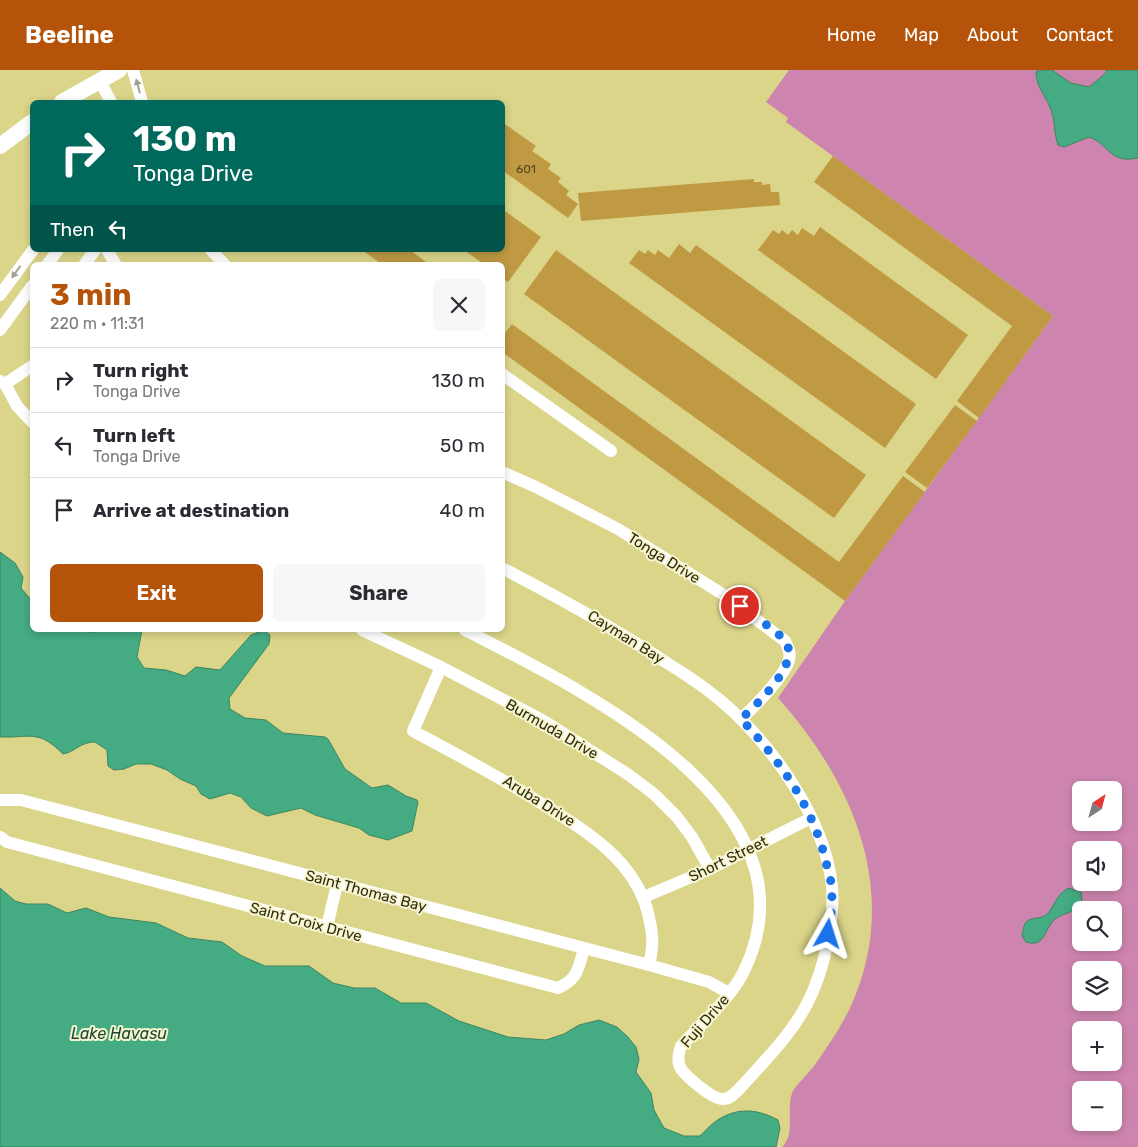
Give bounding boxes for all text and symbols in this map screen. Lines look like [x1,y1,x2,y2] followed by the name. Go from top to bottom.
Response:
[25,21,114,49] text: Beeline
[827,24,876,46] text: Home
[904,24,939,46] text: Map
[967,24,1018,46] text: About
[1046,24,1113,46] text: Contact
[134,78,142,94] one-way arrow
[133,118,237,160] text: 130 m
[50,120,115,185] icon: right
[133,160,253,187] text: Tonga Drive
[516,162,536,176] house number: 601
[104,215,132,243] icon: left
[50,218,94,241] text: Then
[11,266,21,279] one-way arrow
[50,277,132,313] text: 3 min
[433,279,485,331] button: close
[50,314,144,333] text: 220 m · 11:31
[93,359,188,382] text: Turn right
[50,366,78,394] icon: right
[432,369,485,392] text: 130 m
[93,382,180,401] text: Tonga Drive
[93,424,175,447] text: Turn left
[50,431,78,459] icon: left
[440,434,485,457] text: 50 m
[93,447,180,466] text: Tonga Drive
[50,496,78,524] icon: arrive
[93,499,289,522] text: Arrive at destination
[440,499,485,522] text: 40 m
[624,529,704,587] street label: Tonga Drive
[50,564,263,622] button: Exit
[273,564,485,622] button: Share
[719,585,761,627] pin
[726,592,754,620] icon: arrive
[584,606,668,668] street label: Cayman Bay
[502,695,602,763] street label: Burmuda Drive
[500,772,578,830] street label: Aruba Drive
[1072,781,1122,831] north arrow
[1072,781,1122,1131] map controls
[686,832,771,886] street label: Short Street
[1072,841,1122,891] button: sound
[303,866,429,916] street label: Saint Thomas Bay
[248,898,364,946] street label: Saint Croix Drive
[1072,901,1122,951] button: search
[801,907,853,959] position arrow
[1072,961,1122,1011] button: layers
[677,991,733,1051] street label: Fuji Drive
[1072,1021,1122,1071] button: +
[71,1024,167,1043] water label: Lake Havasu
[1072,1081,1122,1131] button: −

